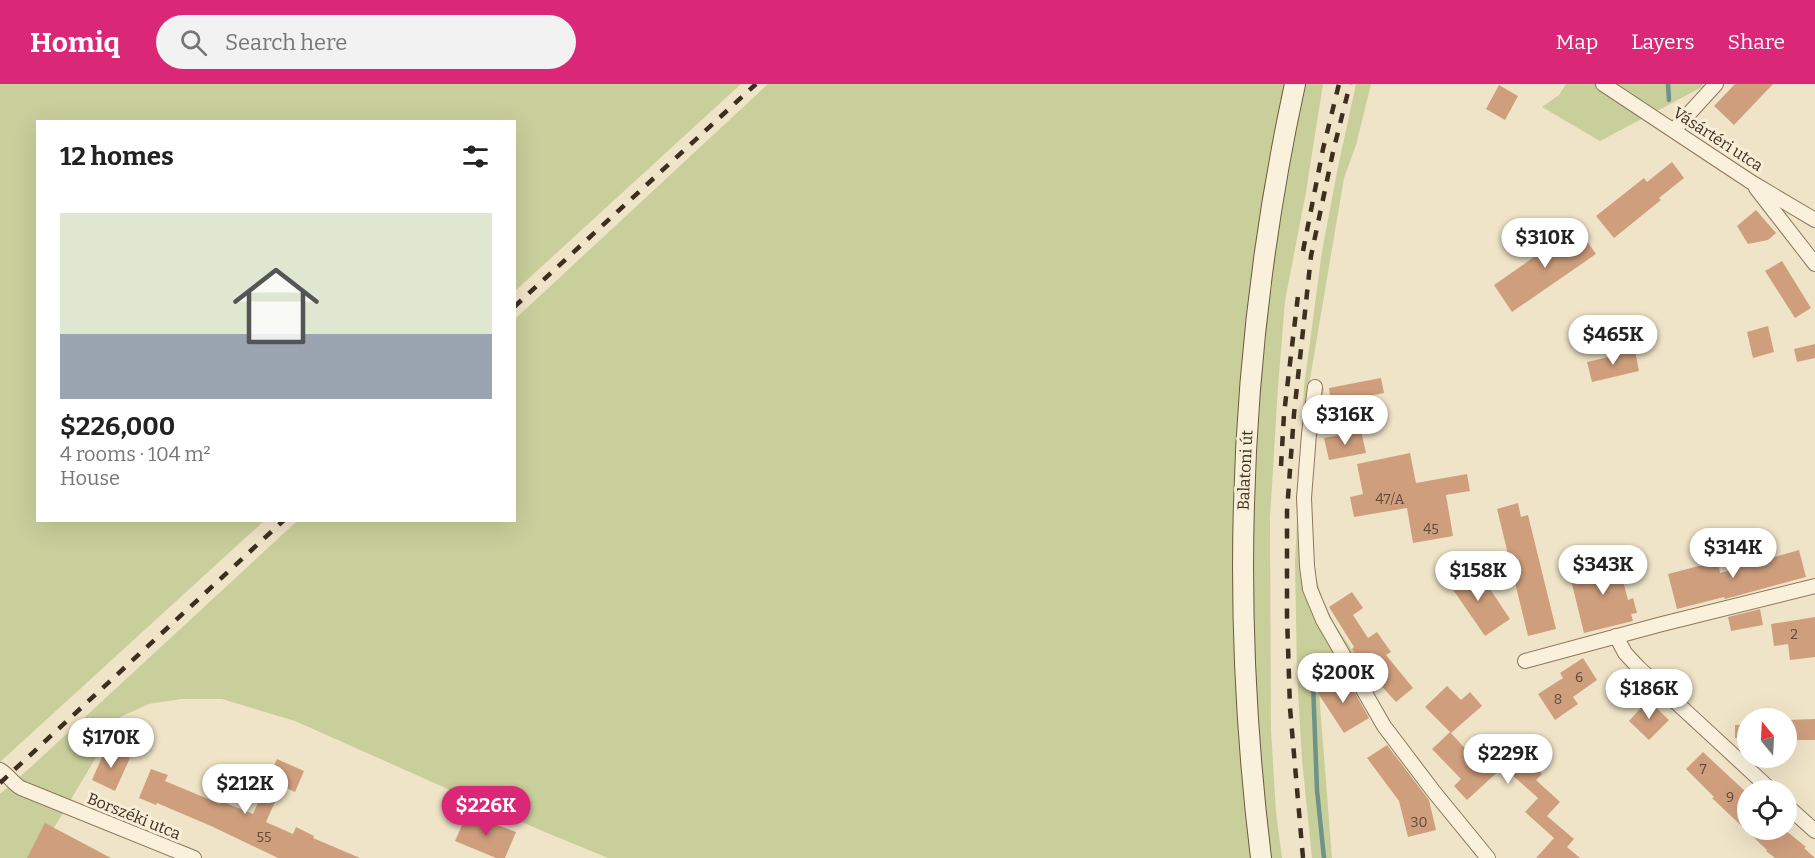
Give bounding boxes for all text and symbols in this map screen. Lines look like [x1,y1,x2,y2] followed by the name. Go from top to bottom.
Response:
[156,15,576,69] search box
[30,26,120,59] text: Homiq
[177,26,210,59] icon: search
[225,29,347,56] text: Search here
[1556,29,1598,55] text: Map
[1631,29,1695,55] text: Layers
[1728,29,1785,55] text: Share
[1669,103,1767,175] street label: Vásártéri utca
[459,140,492,173] icon: filters
[60,141,174,172] text: 12 homes
[1503,218,1587,269] pin: $310K
[1515,225,1575,249] text: $310K
[222,252,330,360] icon: home
[1571,315,1655,366] pin: $465K
[1582,322,1644,346] text: $465K
[1303,395,1387,446] pin: $316K
[1316,402,1374,426] text: $316K
[60,411,175,442] text: $226,000
[1233,429,1257,511] street label: Balatoni út
[60,442,211,466] text: 4 rooms · 104 m²
[60,466,120,490] text: House
[1376,491,1405,508] house number: 47/A
[1423,521,1439,538] house number: 45
[1691,528,1775,579] pin: $314K
[1704,535,1762,559] text: $314K
[1561,545,1645,596] pin: $343K
[1436,551,1520,602] pin: $158K
[1572,552,1634,576] text: $343K
[1449,558,1507,582] text: $158K
[1790,626,1798,643] house number: 2
[1301,653,1385,704] pin: $200K
[1311,660,1375,684] text: $200K
[1575,669,1583,686] house number: 6
[1607,669,1691,720] pin: $186K
[1620,676,1678,700] text: $186K
[1554,691,1562,708] house number: 8
[1737,708,1797,768] north arrow
[1737,708,1797,840] map controls
[69,718,153,769] pin: $170K
[82,725,140,749] text: $170K
[1466,734,1550,785] pin: $229K
[1478,741,1538,765] text: $229K
[1699,761,1707,778] house number: 7
[203,764,287,815] pin: $212K
[216,771,274,795] text: $212K
[1737,780,1797,840] button: locate
[444,786,528,837] pin: $226K
[84,789,184,843] street label: Borszéki utca
[1726,789,1734,806] house number: 9
[456,793,516,817] text: $226K
[1411,814,1427,831] house number: 30
[257,829,271,846] house number: 55

